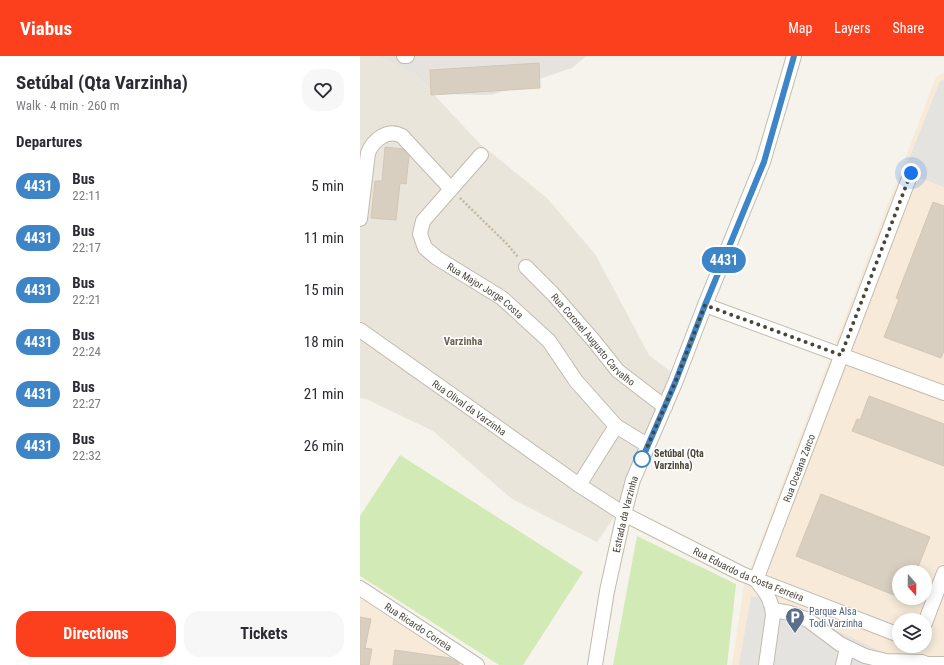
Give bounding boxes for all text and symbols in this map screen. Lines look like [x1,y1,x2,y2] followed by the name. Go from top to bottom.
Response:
[20,17,72,40] text: Viabus
[788,20,812,36] text: Map
[834,20,871,36] text: Layers
[893,20,924,36] text: Share
[302,69,344,111] button: heart
[16,71,188,94] text: Setúbal (Qta Varzinha)
[16,98,120,113] text: Walk · 4 min · 260 m
[16,133,82,151] text: Departures
[901,163,921,183] your location
[72,170,95,188] text: Bus
[311,177,344,195] text: 5 min
[24,178,52,194] text: 4431
[72,188,101,203] text: 22:11
[72,222,95,240] text: Bus
[304,229,344,247] text: 11 min
[24,230,52,246] text: 4431
[72,240,101,255] text: 22:17
[696,247,752,273] line badge: 4431
[710,252,738,268] text: 4431
[445,260,526,320] street label: Rua Major Jorge Costa
[72,274,95,292] text: Bus
[304,281,344,299] text: 15 min
[24,282,52,298] text: 4431
[549,291,637,388] street label: Rua Coronel Augusto Carvalho
[72,292,101,307] text: 22:21
[72,326,95,344] text: Bus
[304,333,344,351] text: 18 min
[24,334,52,350] text: 4431
[444,335,482,348] district label: Varzinha
[72,344,101,359] text: 22:24
[72,378,95,396] text: Bus
[430,378,509,437] street label: Rua Olival da Varzinha
[304,385,344,403] text: 21 min
[24,386,52,402] text: 4431
[72,396,101,411] text: 22:27
[72,430,95,448] text: Bus
[781,432,817,504] street label: Rua Oceana Zarco
[304,437,344,455] text: 26 min
[24,438,52,454] text: 4431
[72,448,101,463] text: 22:32
[654,448,704,472] place label: Setúbal (Qta Varzinha)
[633,450,651,468] marker: Setúbal (Qta Varzinha)
[610,474,640,553] street label: Estrada da Varzinha
[692,545,806,603] street label: Rua Eduardo da Costa Ferreira
[892,565,932,605] north arrow
[892,565,932,653] map controls
[383,600,454,653] street label: Rua Ricardo Correia
[784,606,806,634] parking icon: Parque Alsa Todi Varzinha
[809,606,863,629] place label: Parque Alsa Todi Varzinha
[16,611,176,657] button: Directions
[184,611,344,657] button: Tickets
[892,613,932,653] button: layers

